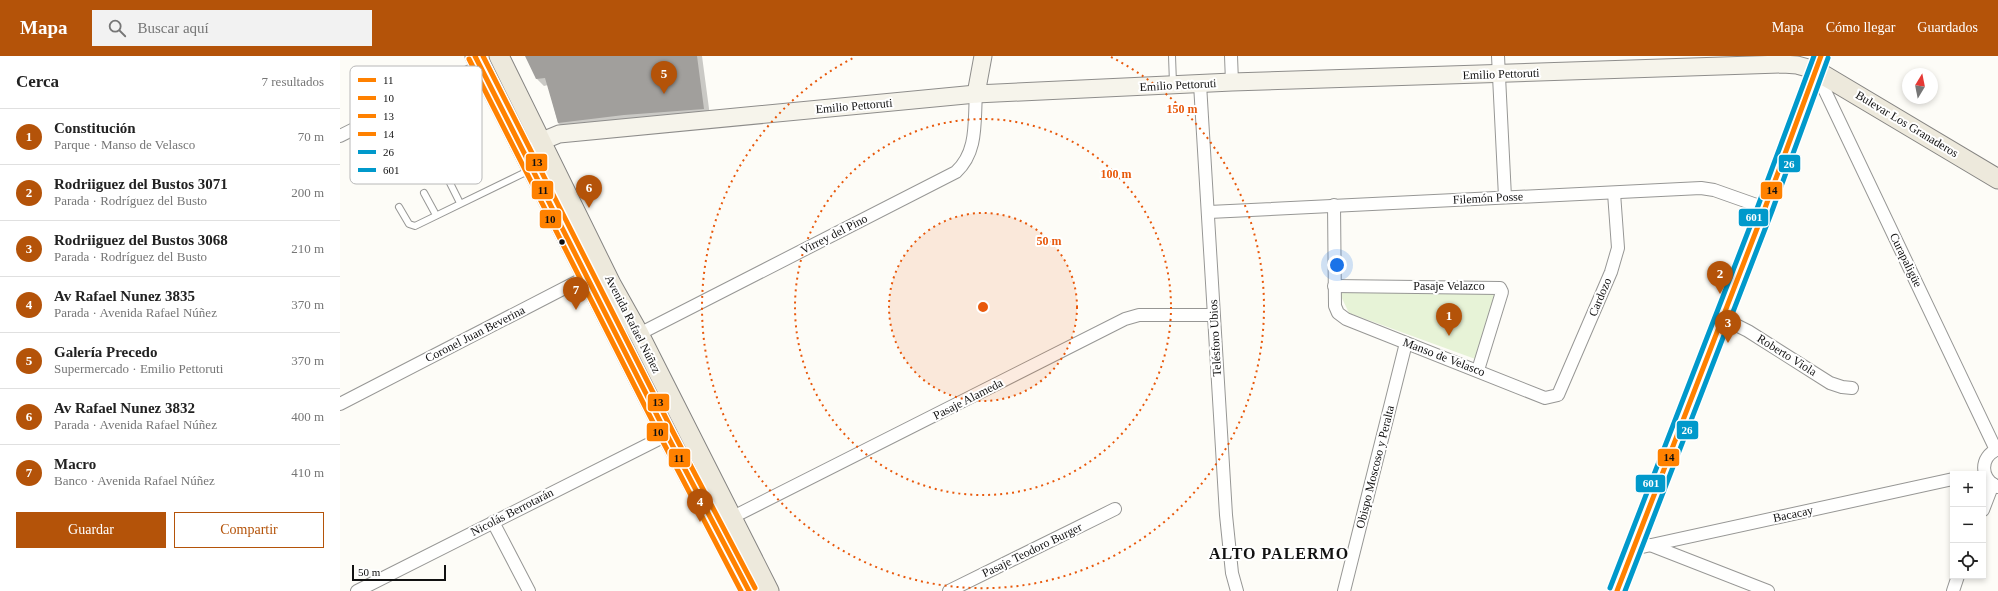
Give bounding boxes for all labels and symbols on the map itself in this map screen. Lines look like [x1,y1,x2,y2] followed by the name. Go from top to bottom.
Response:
[651,61,677,94] pin: 5
[350,66,482,184] legend
[1462,66,1540,82] street label: Emilio Pettoruti
[1902,68,1938,104] north arrow
[383,74,394,86] text: 11
[1139,76,1217,94] street label: Emilio Pettoruti
[1853,88,1961,160] street label: Bulevar Los Granaderos
[383,92,395,104] text: 10
[815,96,894,116] street label: Emilio Pettoruti
[1167,102,1198,116] text: 150 m
[383,110,395,122] text: 13
[383,128,395,140] text: 14
[383,146,395,158] text: 26
[525,153,548,172] line badge: 13
[1778,154,1801,173] line badge: 26
[532,156,543,168] text: 13
[1784,158,1795,170] text: 26
[383,164,400,176] text: 601
[1101,167,1132,181] text: 100 m
[576,175,602,208] pin: 6
[531,180,554,200] line badge: 11
[1760,181,1783,200] line badge: 14
[538,184,548,196] text: 11
[1767,184,1778,196] text: 14
[1453,189,1523,207] street label: Filemón Posse
[1738,208,1769,227] line badge: 601
[539,209,562,229] line badge: 10
[798,211,870,257] street label: Virrey del Pino
[1746,211,1762,223] text: 601
[545,213,556,225] text: 10
[1887,231,1925,289] street label: Curapaligüe
[1037,234,1062,248] text: 50 m
[557,237,567,247] unlabelled marker
[1327,255,1347,275] your location
[1707,261,1733,294] pin: 2
[602,273,664,375] street label: Avenida Rafael Núñez
[1586,276,1614,318] street label: Cardozo
[563,277,589,310] pin: 7
[1413,279,1485,293] street label: Pasaje Velazco
[1206,299,1224,377] street label: Telésforo Ubios
[976,300,990,314] centre of rings
[423,302,528,365] street label: Coronel Juan Beverina
[1436,303,1462,336] pin: 1
[1715,310,1741,343] pin: 3
[1755,331,1820,379] street label: Roberto Viola
[1401,335,1487,379] street label: Manso de Velasco
[931,375,1006,423] street label: Pasaje Alameda
[647,393,670,412] line badge: 13
[653,396,664,408] text: 13
[1353,403,1397,530] street label: Obispo Moscoso y Peralta
[1676,420,1699,440] line badge: 26
[646,422,669,442] line badge: 10
[1682,424,1693,436] text: 26
[653,426,664,438] text: 10
[668,448,691,468] line badge: 11
[1657,448,1680,467] line badge: 14
[1664,451,1675,463] text: 14
[674,452,684,464] text: 11
[1635,474,1666,493] line badge: 601
[1643,477,1659,489] text: 601
[468,485,556,539] street label: Nicolás Berrotarán
[687,489,713,522] pin: 4
[1772,503,1814,525] street label: Bacacay
[980,520,1084,580] street label: Pasaje Teodoro Burger
[1209,545,1349,562] district label: ALTO PALERMO
[352,563,446,582] scale bar

